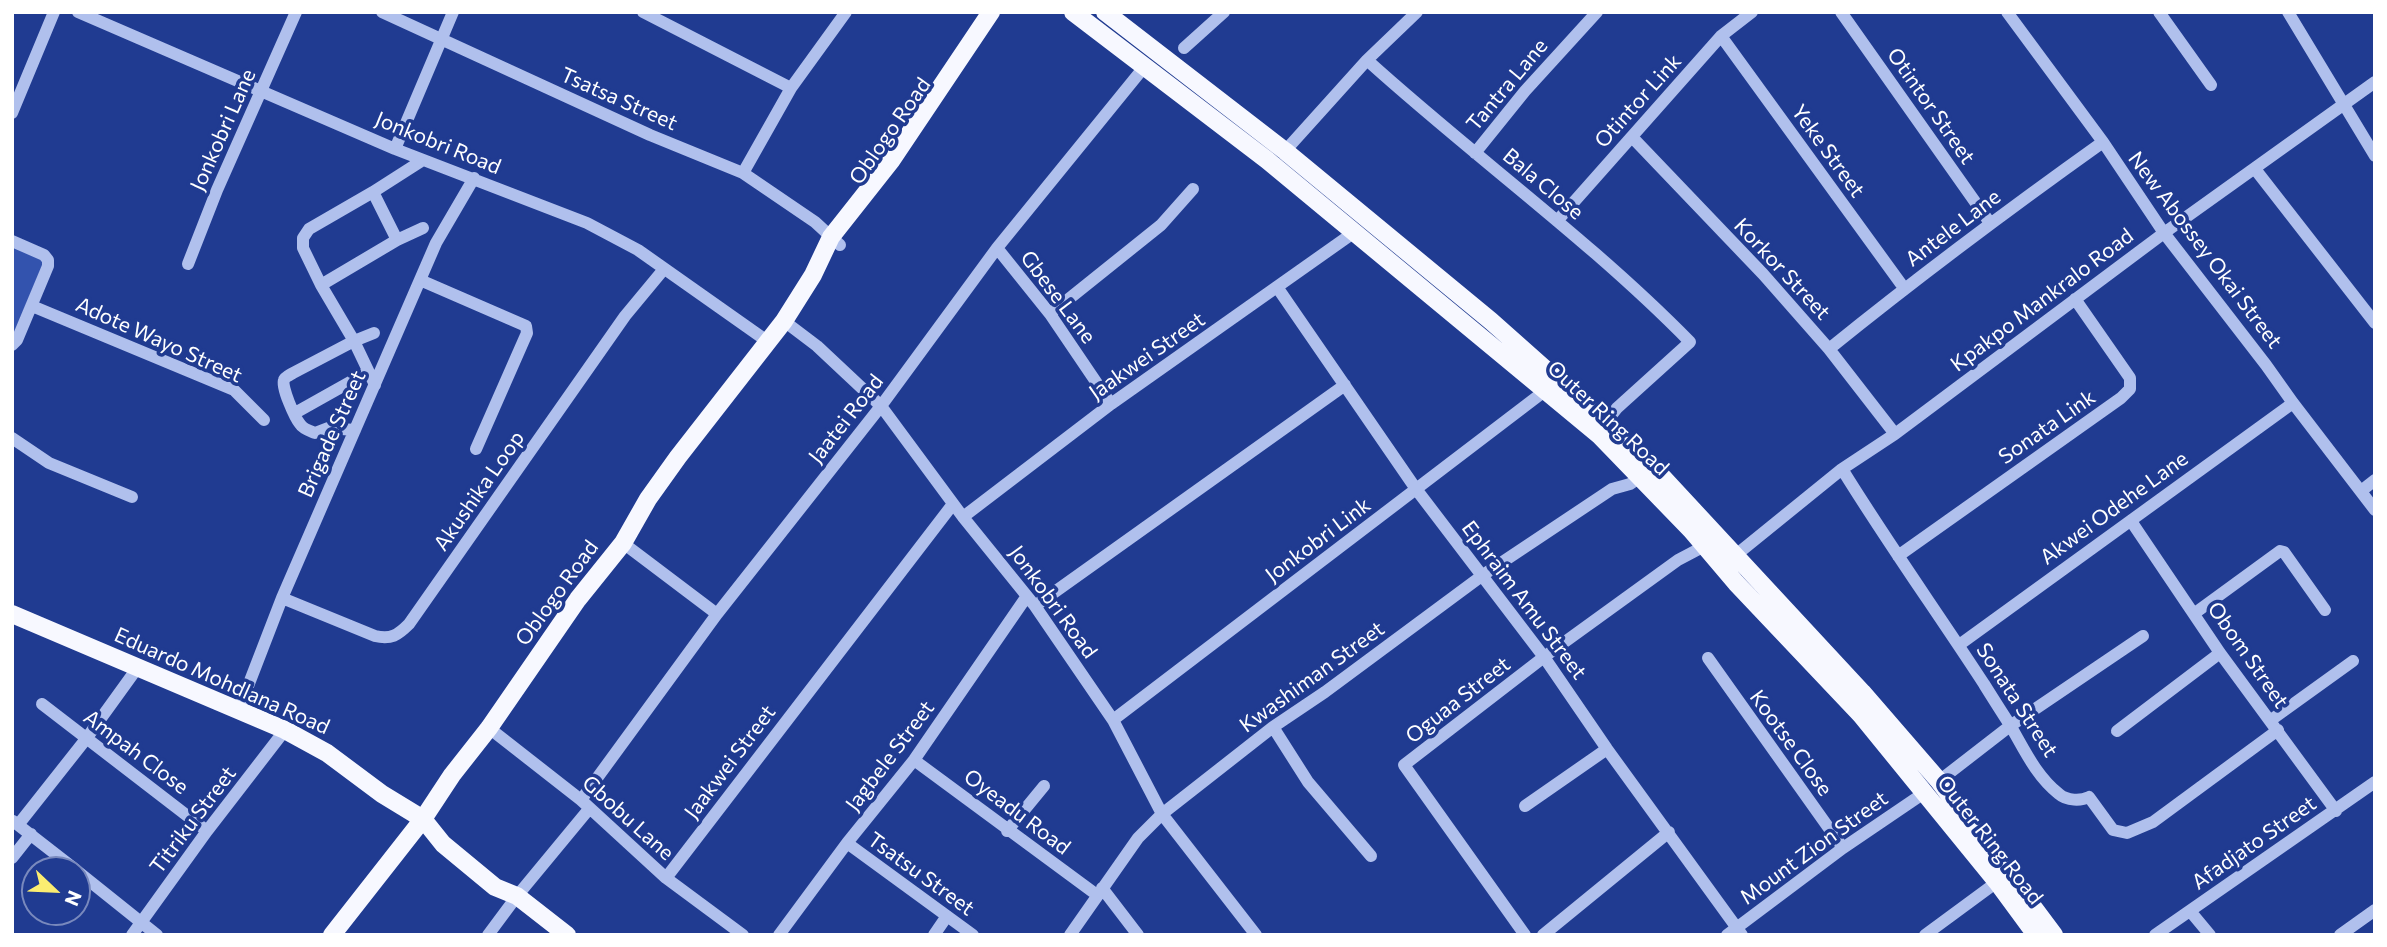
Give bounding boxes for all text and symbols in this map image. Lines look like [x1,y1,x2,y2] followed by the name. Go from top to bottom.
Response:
[1461,34,1553,136] street label: Tantra Lane
[1882,43,1980,169] street label: Otintor Street
[1589,49,1687,153] street label: Otintor Link
[557,62,681,136] street label: Tsatsa Street
[185,65,261,195] street label: Jonkobri Lane
[844,73,936,189] street label: Oblogo Road
[1786,100,1870,202] street label: Yeke Street
[371,106,505,180] street label: Jonkobri Road
[1498,143,1588,225] street label: Bala Close
[2123,147,2287,353] street label: New Abossey Okai Street
[1900,184,2006,272] street label: Antele Lane
[1729,213,1835,325] street label: Korkor Street
[1946,223,2138,377] street label: Kpakpo Mankralo Road
[1015,246,1101,348] street label: Gbese Lane
[72,292,246,388] street label: Adote Wayo Street
[1084,307,1210,405] street label: Jaakwei Street
[1542,355,1674,481] street label: Outer Ring Road
[293,367,371,501] street label: Brigade Street
[803,369,889,469] street label: Jaatei Road
[1994,384,2100,470] street label: Sonata Link
[428,426,530,556] street label: Akushika Loop
[2035,446,2193,570] street label: Akwei Odehe Lane
[1260,492,1376,588] street label: Jonkobri Link
[1456,516,1592,684] street label: Ephraim Amu Street
[510,535,604,651] street label: Oblogo Road
[1004,541,1102,663] street label: Jonkobri Road
[2202,597,2294,713] street label: Obom Street
[1235,616,1389,738] street label: Kwashiman Street
[110,622,334,740] street label: Eduardo Mohdlana Road
[1971,638,2063,762] street label: Sonata Street
[1401,651,1515,749] street label: Oguaa Street
[1744,685,1838,801] street label: Kootse Close
[840,696,940,816] street label: Jagbele Street
[679,700,781,824] street label: Jaakwei Street
[79,704,193,800] street label: Ampah Close
[144,761,242,879] street label: Titriku Street
[959,764,1075,860] street label: Oyeadu Road
[577,770,679,866] street label: Gbobu Lane
[1932,770,2048,910] street label: Outer Ring Road
[1735,786,1893,910] street label: Mount Zion Street
[2187,791,2321,895] street label: Afadjato Street
[863,827,979,921] street label: Tsatsu Street
[21,856,91,926] north arrow
[61,888,87,910] text: N

